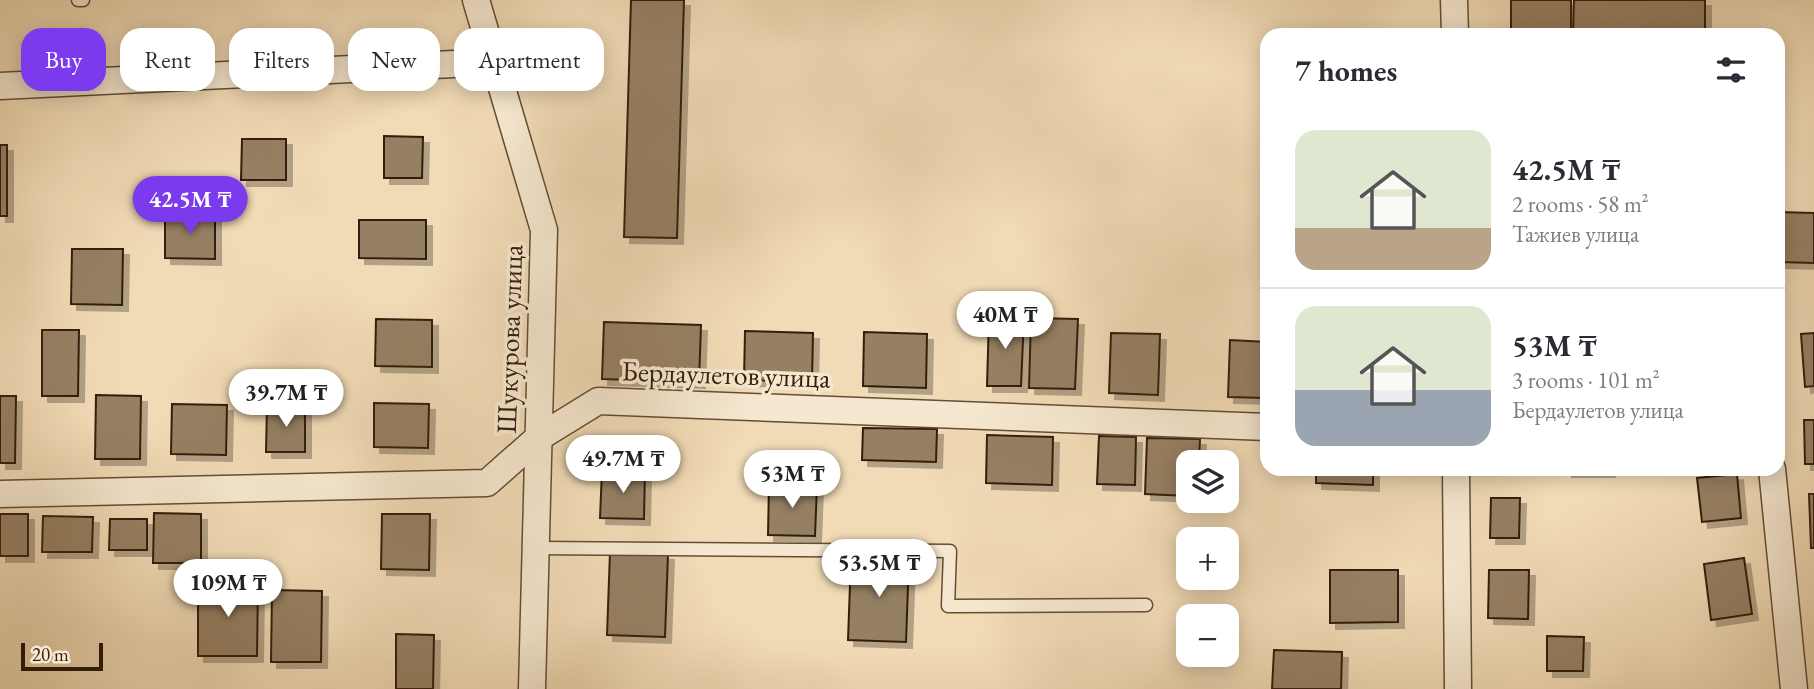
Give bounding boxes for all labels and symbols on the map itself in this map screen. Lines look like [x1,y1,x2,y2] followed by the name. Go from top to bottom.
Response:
[125,176,255,236] pin: 42.5M ₸
[488,243,530,434] street label: Шукурова улица
[956,292,1054,351] pin: 40M ₸
[621,352,832,396] street label: Бердаулетов улица
[221,370,351,429] pin: 39.7M ₸
[558,435,688,495] pin: 49.7M ₸
[743,450,841,510] pin: 53M ₸
[814,540,944,599] pin: 53.5M ₸
[171,560,285,619] pin: 109M ₸
[21,640,103,672] scale bar

